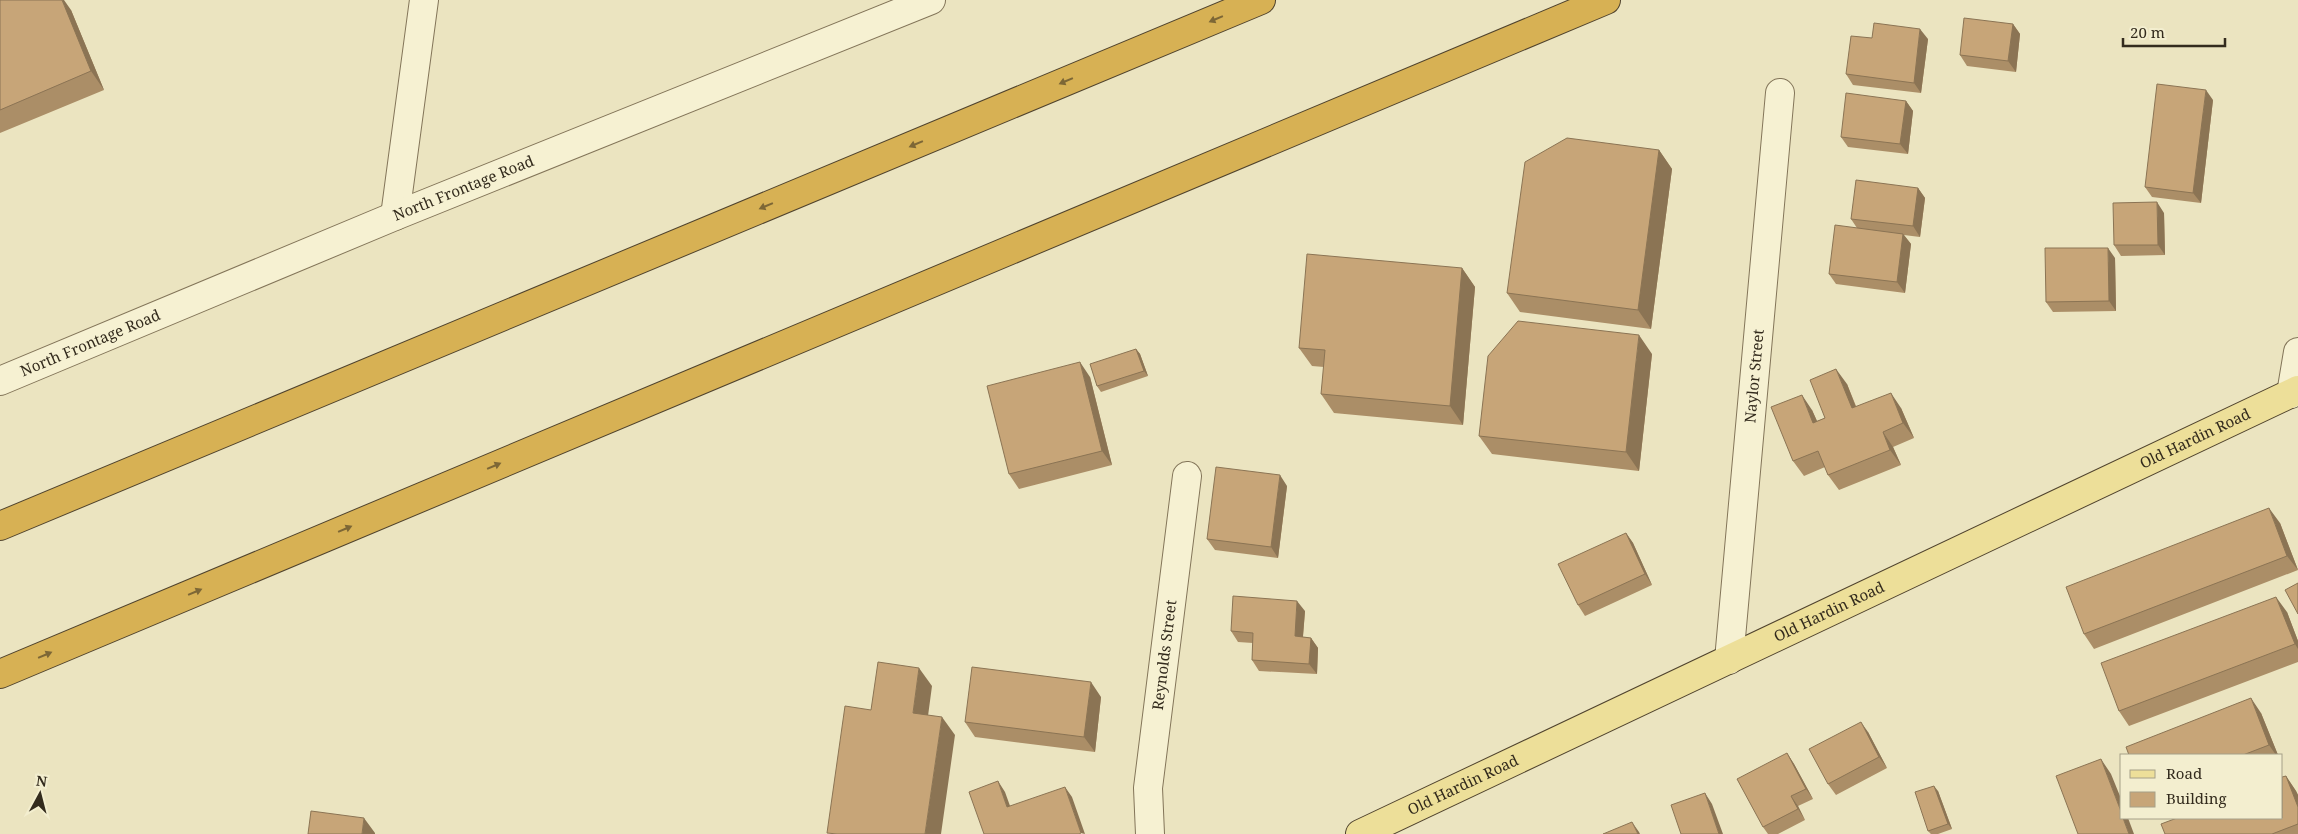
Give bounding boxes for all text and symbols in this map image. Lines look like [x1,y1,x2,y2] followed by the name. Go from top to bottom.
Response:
[1209,15,1223,23] one-way arrow
[2123,15,2226,47] scale bar
[2130,22,2165,42] text: 20 m
[1059,78,1073,86] one-way arrow
[909,140,923,148] one-way arrow
[390,150,537,225] street label: North Frontage Road
[759,203,773,211] one-way arrow
[17,304,163,380] street label: North Frontage Road
[1739,328,1768,424] street label: Naylor Street
[2136,403,2253,473] street label: Old Hardin Road
[487,462,502,470] one-way arrow
[338,525,353,533] one-way arrow
[1770,576,1887,646] street label: Old Hardin Road
[188,588,203,596] one-way arrow
[1147,599,1180,711] street label: Reynolds Street
[38,650,52,658] one-way arrow
[1404,750,1521,819] street label: Old Hardin Road
[2120,754,2283,819] legend
[2166,763,2202,783] text: Road
[15,769,65,819] north arrow
[35,770,48,791] text: N
[2166,788,2227,808] text: Building

